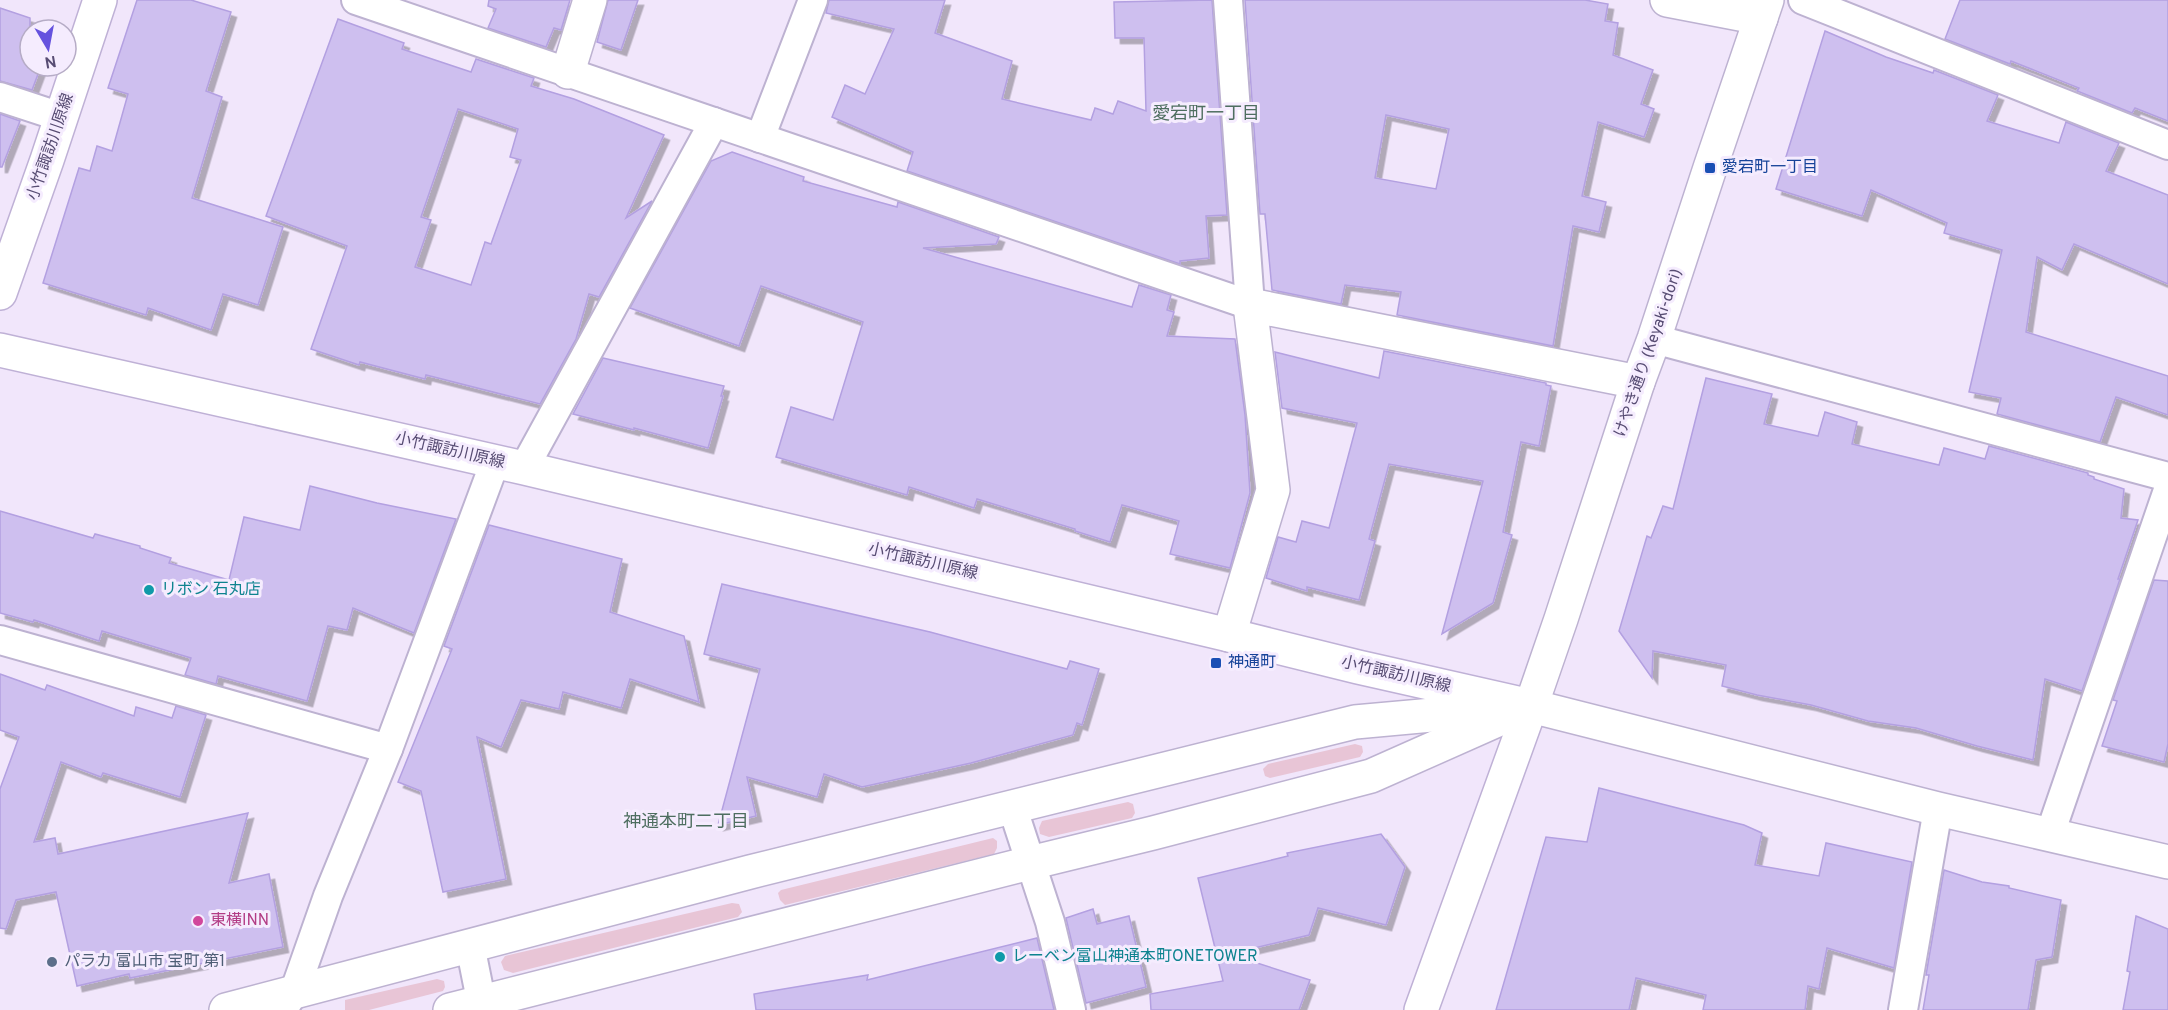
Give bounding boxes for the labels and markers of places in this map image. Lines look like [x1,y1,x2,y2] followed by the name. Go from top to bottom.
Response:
[1722,158,1818,178] place label: 愛宕町一丁目
[1703,161,1717,175] marker: 愛宕町一丁目
[161,580,261,600] place label: リボン 石丸店
[142,583,156,597] marker: リボン 石丸店
[1228,653,1276,673] place label: 神通町
[1209,656,1223,670] marker: 神通町
[210,911,269,931] place label: 東横INN
[191,914,205,928] marker: 東横INN
[1012,947,1258,967] place label: レーベン富山神通本町ONETOWER
[993,950,1007,964] marker: レーベン富山神通本町ONETOWER
[64,952,225,972] place label: パラカ 富山市 宝町 第1
[45,955,59,969] marker: パラカ 富山市 宝町 第1

